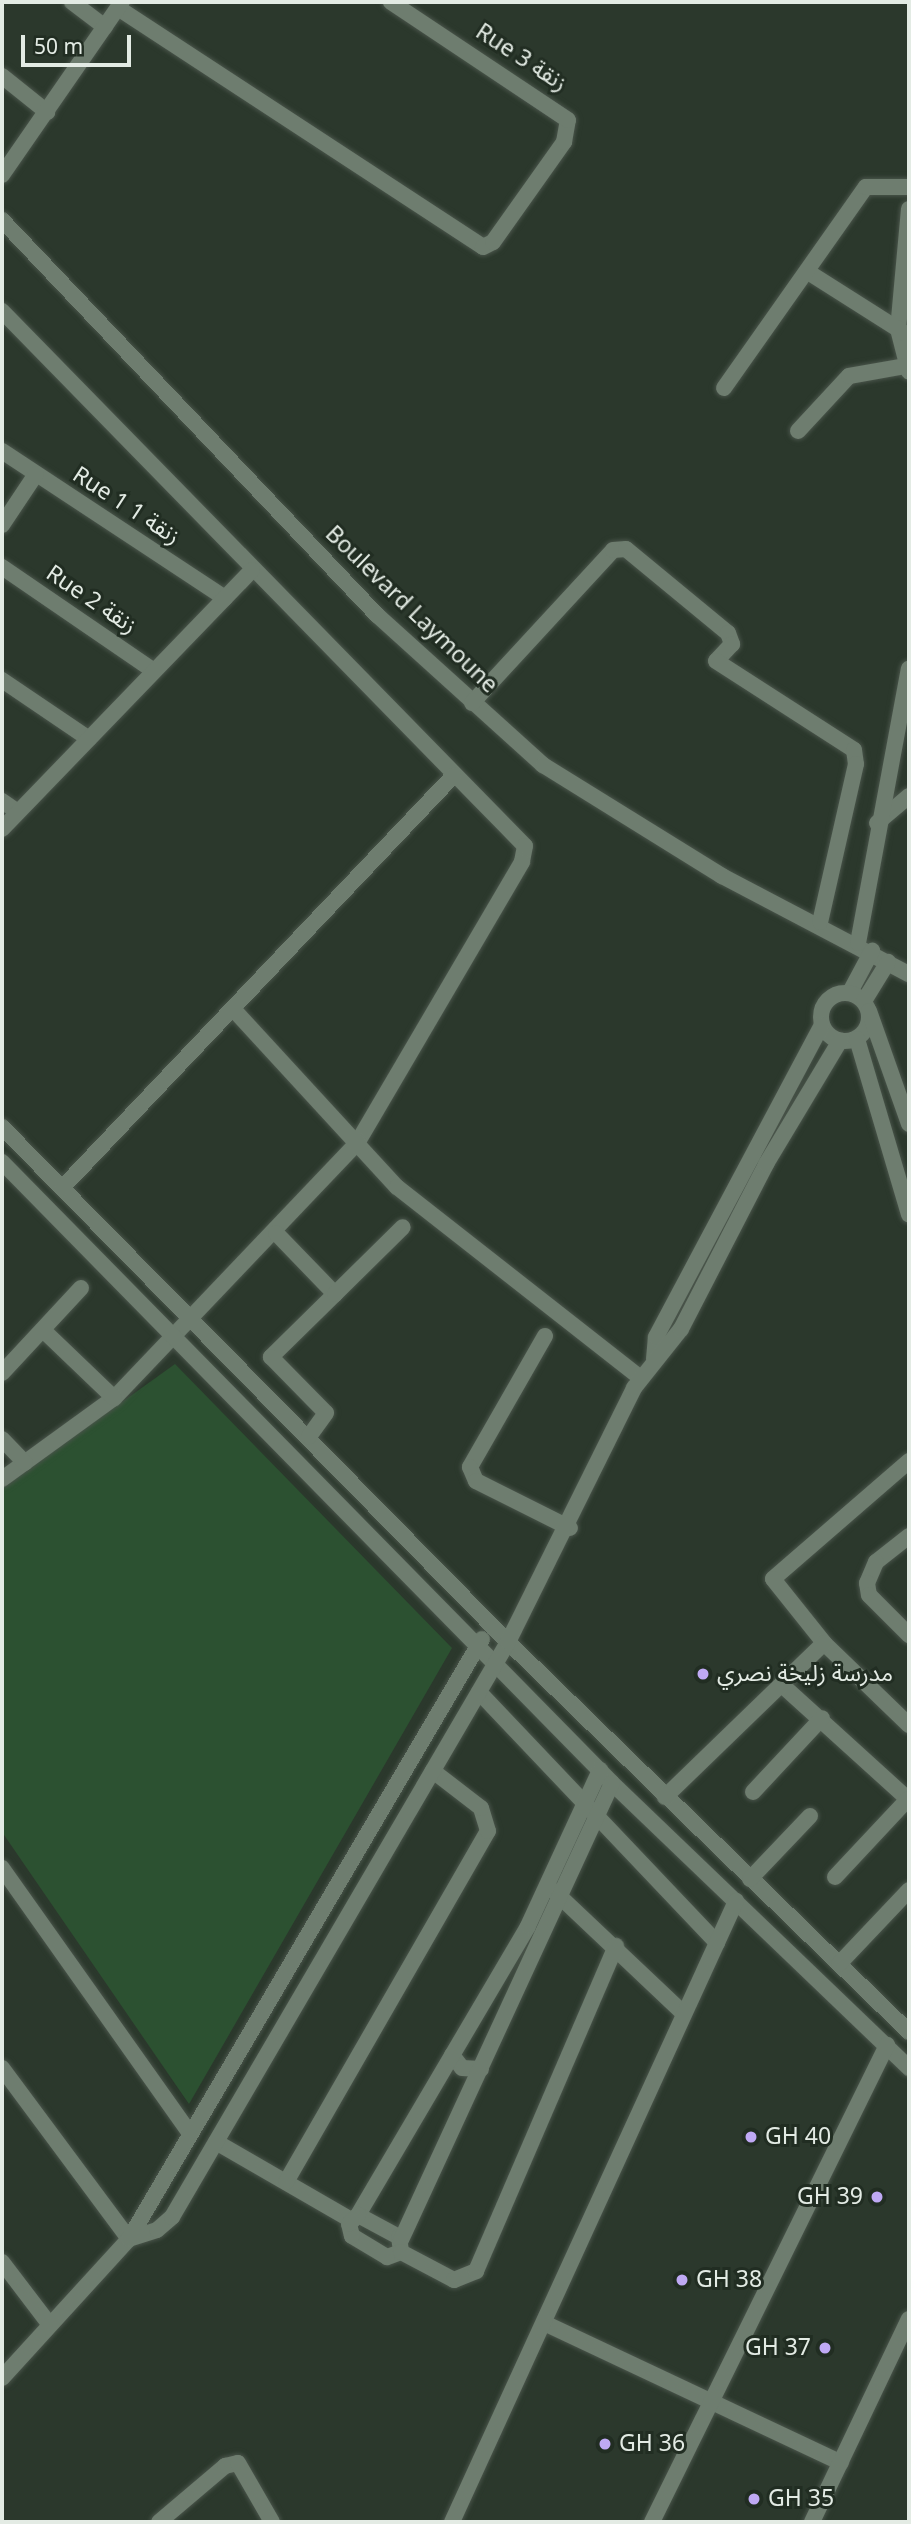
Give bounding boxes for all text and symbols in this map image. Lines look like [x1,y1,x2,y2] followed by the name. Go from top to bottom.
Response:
[470,18,572,98] street label: Rue 3 زنقة
[24,21,135,65] scale bar
[34,25,83,69] text: 50 m
[67,461,185,551] street label: Rue 1 زنقة 1
[319,521,503,699] street label: Boulevard Laymoune
[41,560,141,640] street label: Rue 2 زنقة
[717,1660,893,1688] place label: مدرسة زليخة نصري
[695,1666,711,1682] marker: مدرسة زليخة نصري
[765,2123,831,2151] place label: GH 40
[743,2129,759,2145] marker: GH 40
[797,2183,863,2211] place label: GH 39
[869,2189,885,2205] marker: GH 39
[696,2266,762,2294] place label: GH 38
[674,2272,690,2288] marker: GH 38
[745,2334,811,2362] place label: GH 37
[817,2340,833,2356] marker: GH 37
[619,2430,685,2458] place label: GH 36
[597,2436,613,2452] marker: GH 36
[768,2485,834,2513] place label: GH 35
[746,2491,762,2507] marker: GH 35

